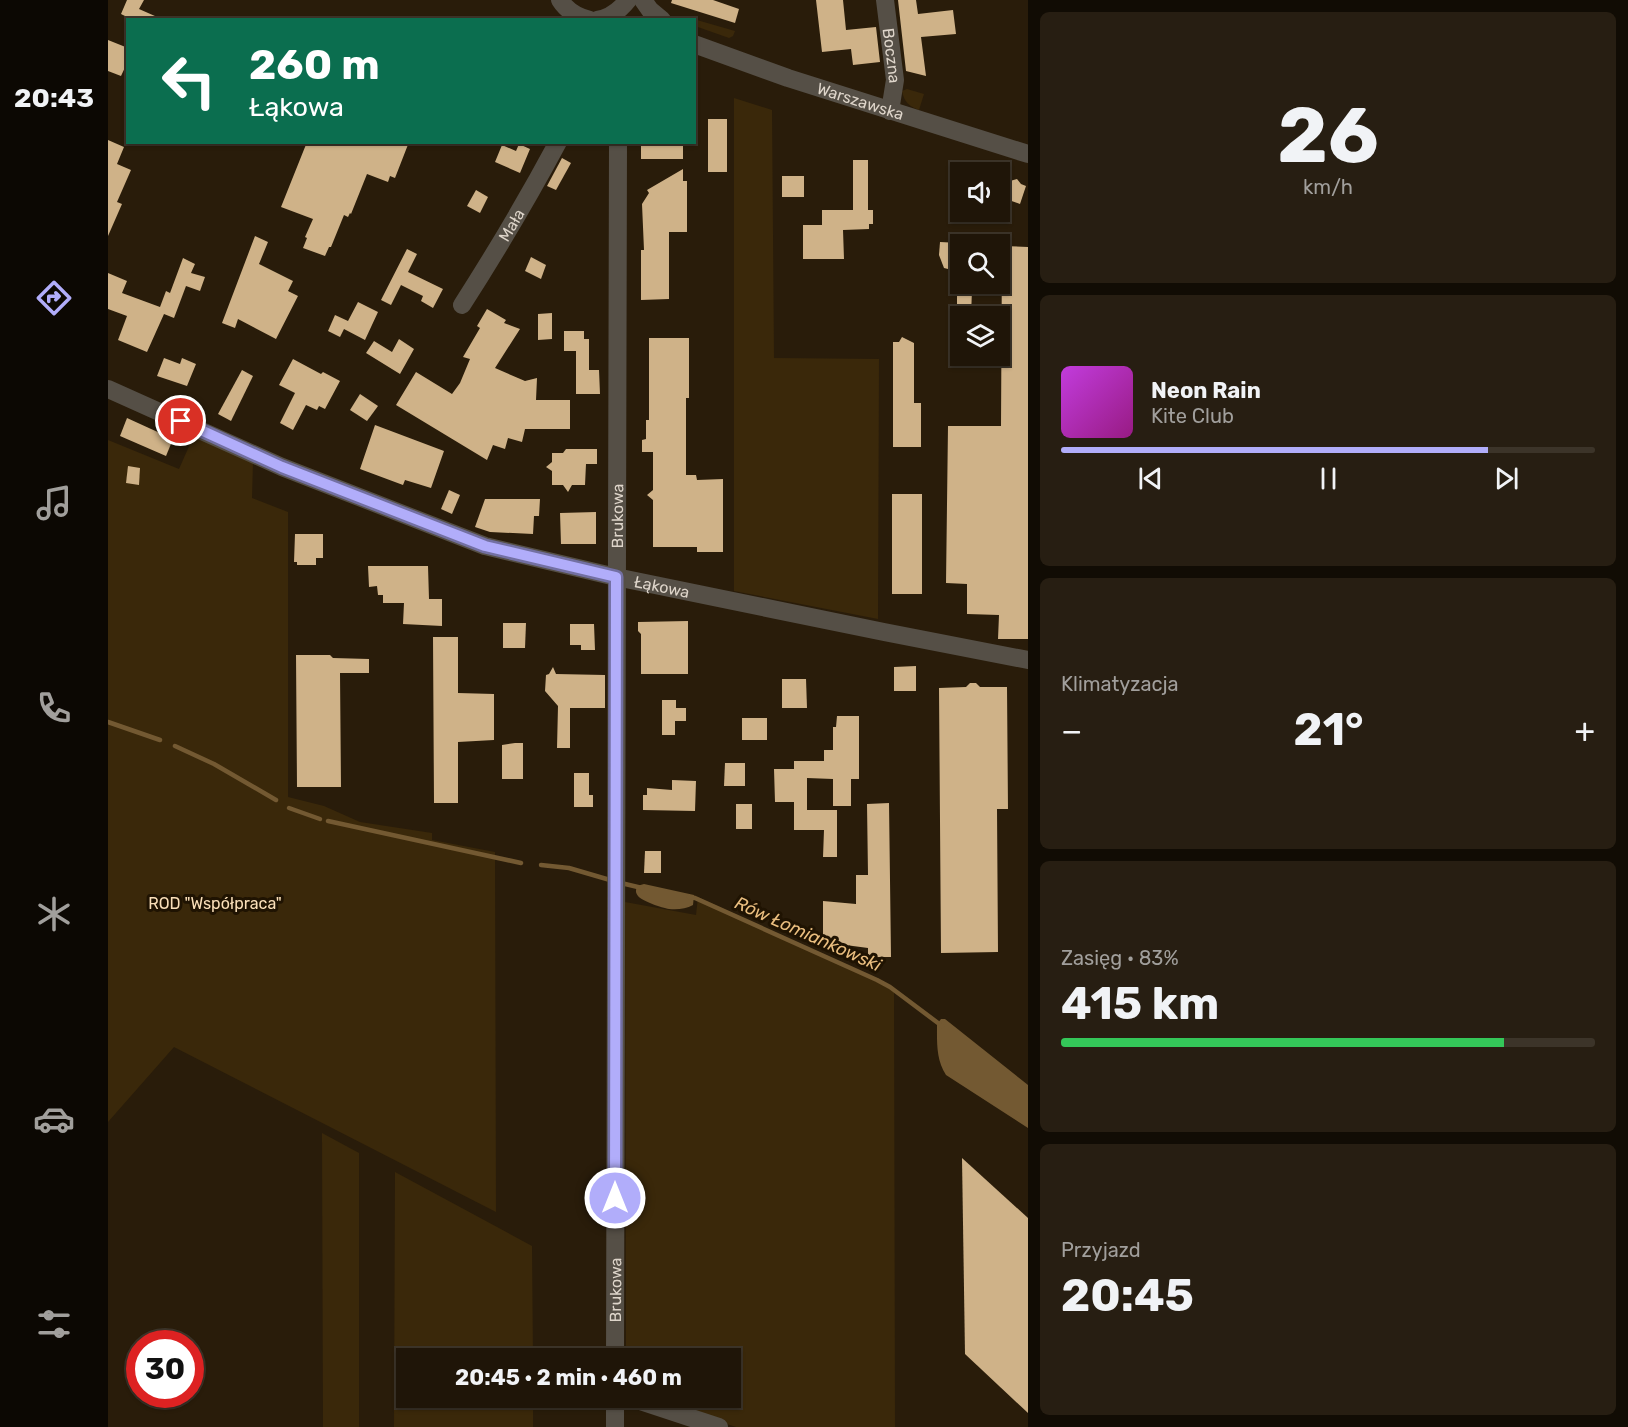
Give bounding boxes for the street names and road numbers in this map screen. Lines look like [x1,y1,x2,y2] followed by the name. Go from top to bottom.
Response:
[879,27,905,84] street label: Boczna
[815,78,906,124] street label: Warszawska
[494,205,528,245] street label: Mała
[607,484,627,548] street label: Brukowa
[632,571,691,601] street label: Łąkowa
[606,1258,625,1322] street label: Brukowa

